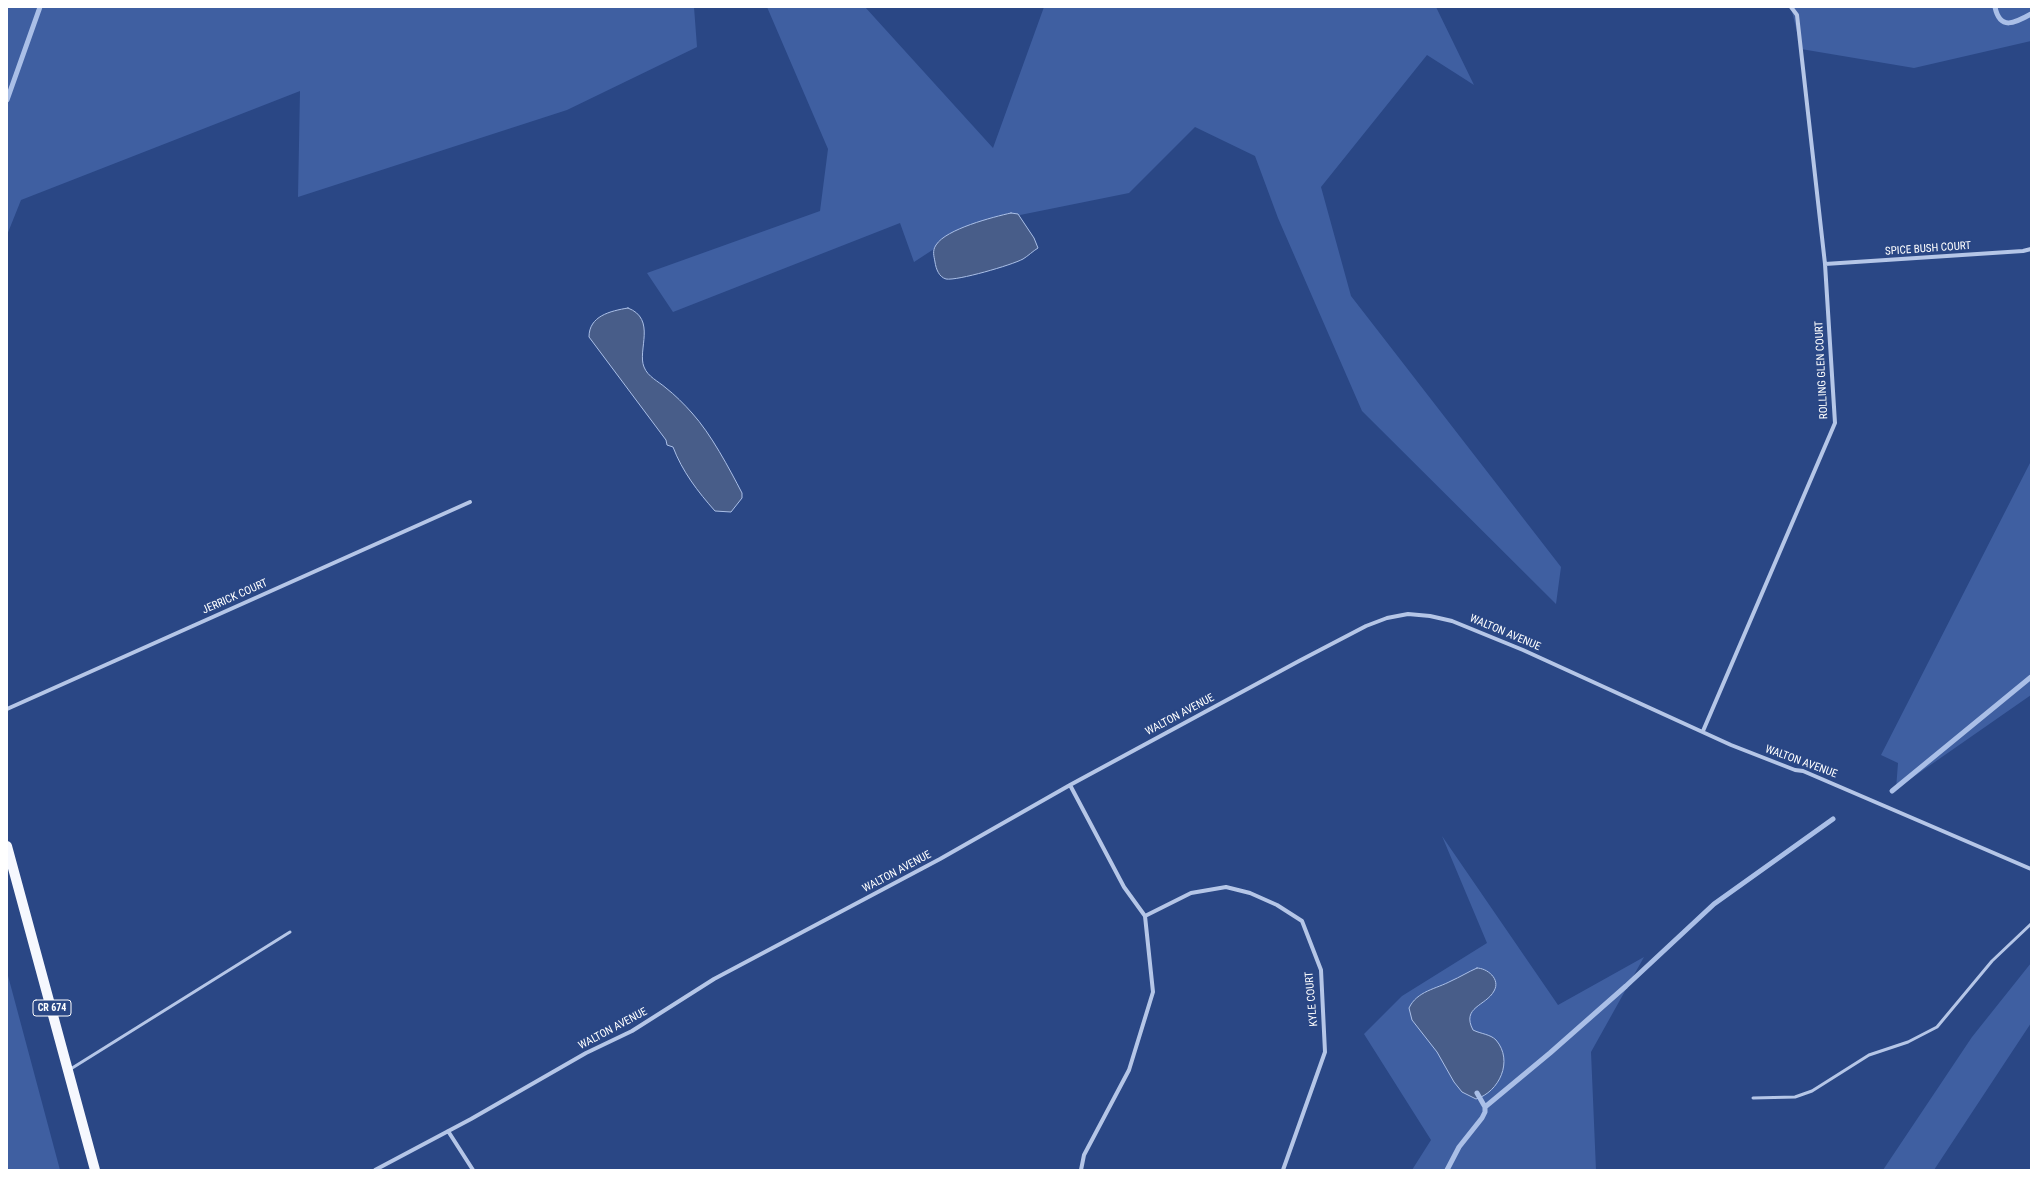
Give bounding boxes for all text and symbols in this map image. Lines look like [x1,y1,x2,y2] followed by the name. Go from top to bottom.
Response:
[1885,239,1971,259] street label: SPICE BUSH COURT
[1813,321,1831,419] street label: ROLLING GLEN COURT
[200,577,270,617] street label: JERRICK COURT
[1468,612,1542,654] street label: WALTON AVENUE
[1143,691,1217,739] street label: WALTON AVENUE
[1763,743,1839,781] street label: WALTON AVENUE
[860,848,934,896] street label: WALTON AVENUE
[1303,971,1321,1027] street label: KYLE COURT
[33,1000,71,1016] road number: CR 674
[576,1005,650,1053] street label: WALTON AVENUE

